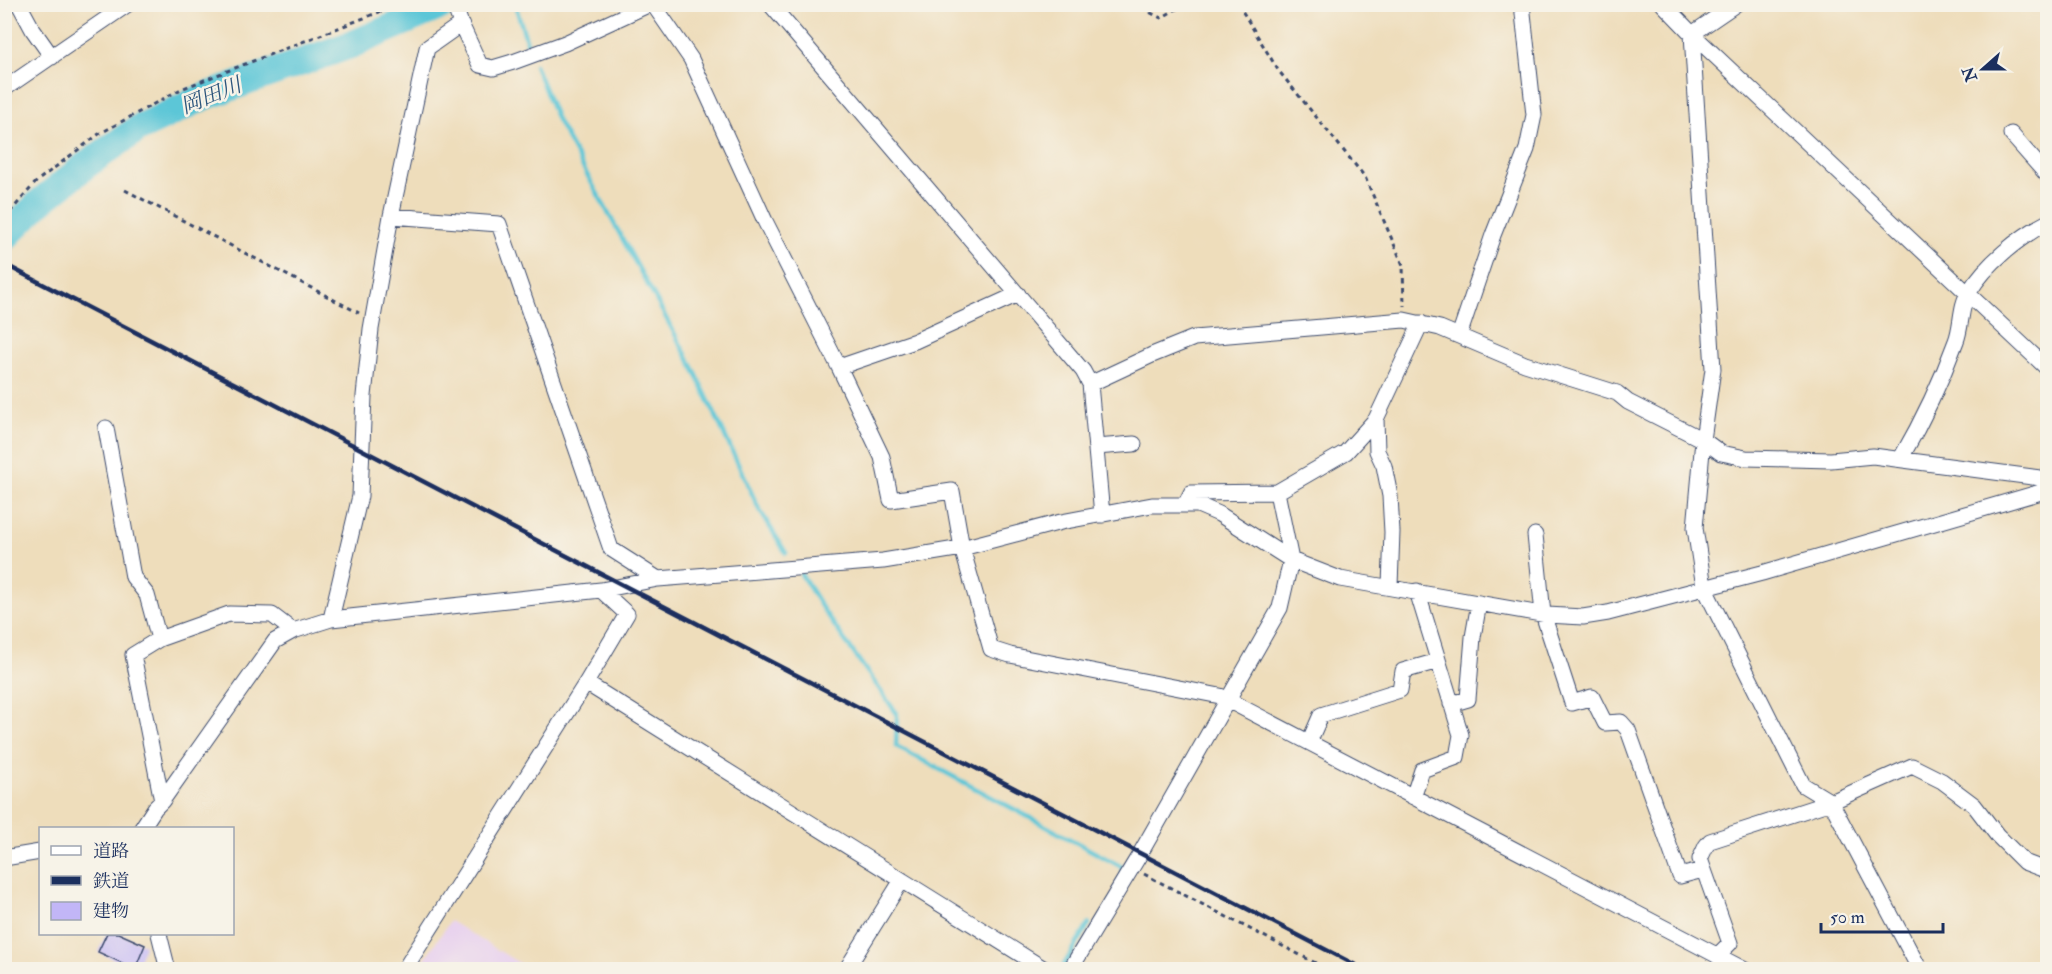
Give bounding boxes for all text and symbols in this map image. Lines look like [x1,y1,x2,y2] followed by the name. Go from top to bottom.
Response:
[1953,39,2013,99] north arrow
[1958,63,1982,85] text: N
[177,71,247,120] water label: 岡田川
[39,827,234,935] legend
[93,840,129,863] text: 道路
[93,870,129,893] text: 鉄道
[1821,896,1942,934] scale bar
[93,900,129,923] text: 建物
[1830,906,1865,929] text: 50 m

